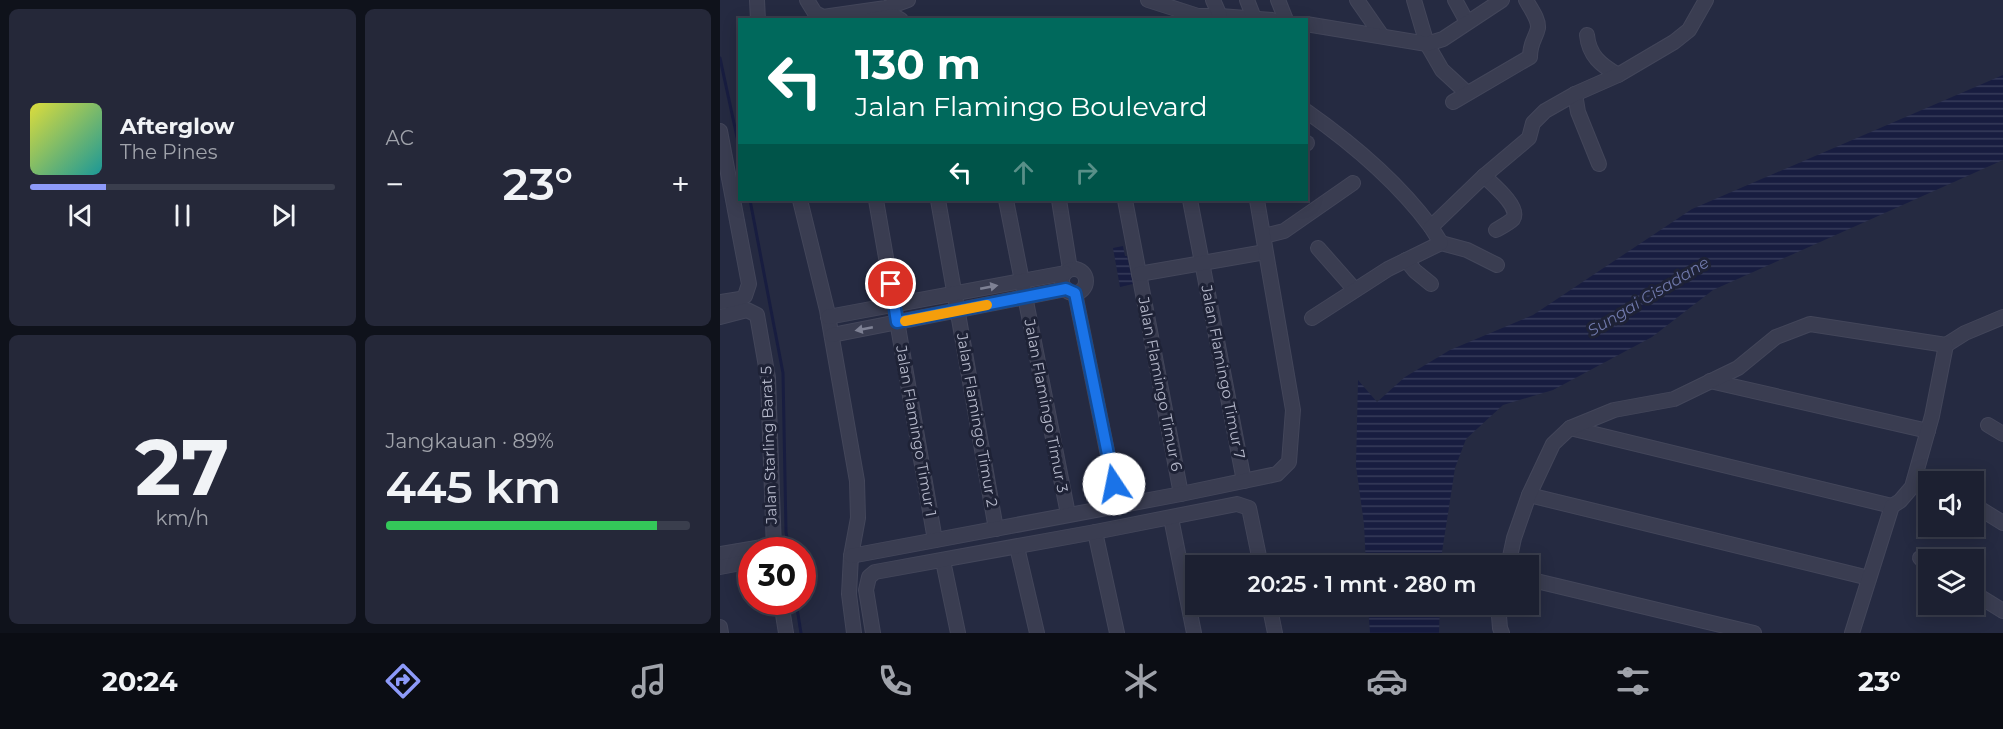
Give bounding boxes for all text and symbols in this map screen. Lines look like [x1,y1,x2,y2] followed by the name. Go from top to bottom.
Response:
[855,38,981,90] text: 130 m
[756,42,834,120] icon: left
[855,90,1207,123] text: Jalan Flamingo Boulevard
[120,113,234,140] text: Afterglow
[386,126,414,150] text: AC
[120,140,217,164] text: The Pines
[502,156,573,211] text: 23°
[944,156,977,189] icon: left
[1007,156,1040,189] icon: ahead
[1070,156,1103,189] icon: right
[386,164,404,204] text: −
[671,164,690,204] text: +
[64,199,97,232] icon: previous
[166,199,199,232] icon: pause
[267,199,300,232] icon: next
[1584,253,1712,340] water label: Sungai Cisadane
[865,258,916,309] pin
[874,267,907,300] icon: arrive
[980,282,999,291] one-way arrow
[1197,282,1250,461] street label: Jalan Flamingo Timur 7
[1134,294,1187,473] street label: Jalan Flamingo Timur 6
[1020,317,1073,494] street label: Jalan Flamingo Timur 3
[855,325,874,334] one-way arrow
[953,330,1002,508] street label: Jalan Flamingo Timur 2
[892,343,941,518] street label: Jalan Flamingo Timur 1
[756,366,781,526] street label: Jalan Starling Barat 5
[135,419,229,515] text: 27
[386,429,554,453] text: Jangkauan · 89%
[1082,452,1146,516] position arrow
[386,459,561,514] text: 445 km
[1918,471,1984,615] map controls
[1918,471,1984,537] button: sound
[156,506,209,530] text: km/h
[738,537,816,615] speed limit sign: 30
[1918,549,1984,615] button: layers
[1248,571,1476,598] text: 20:25 · 1 mnt · 280 m
[382,660,424,702] icon: directions
[628,660,670,702] icon: music
[874,660,916,702] icon: phone
[1120,660,1162,702] icon: climate
[1366,660,1408,702] icon: car
[1612,660,1654,702] icon: filters
[102,665,178,698] text: 20:24
[1858,665,1901,698] text: 23°

